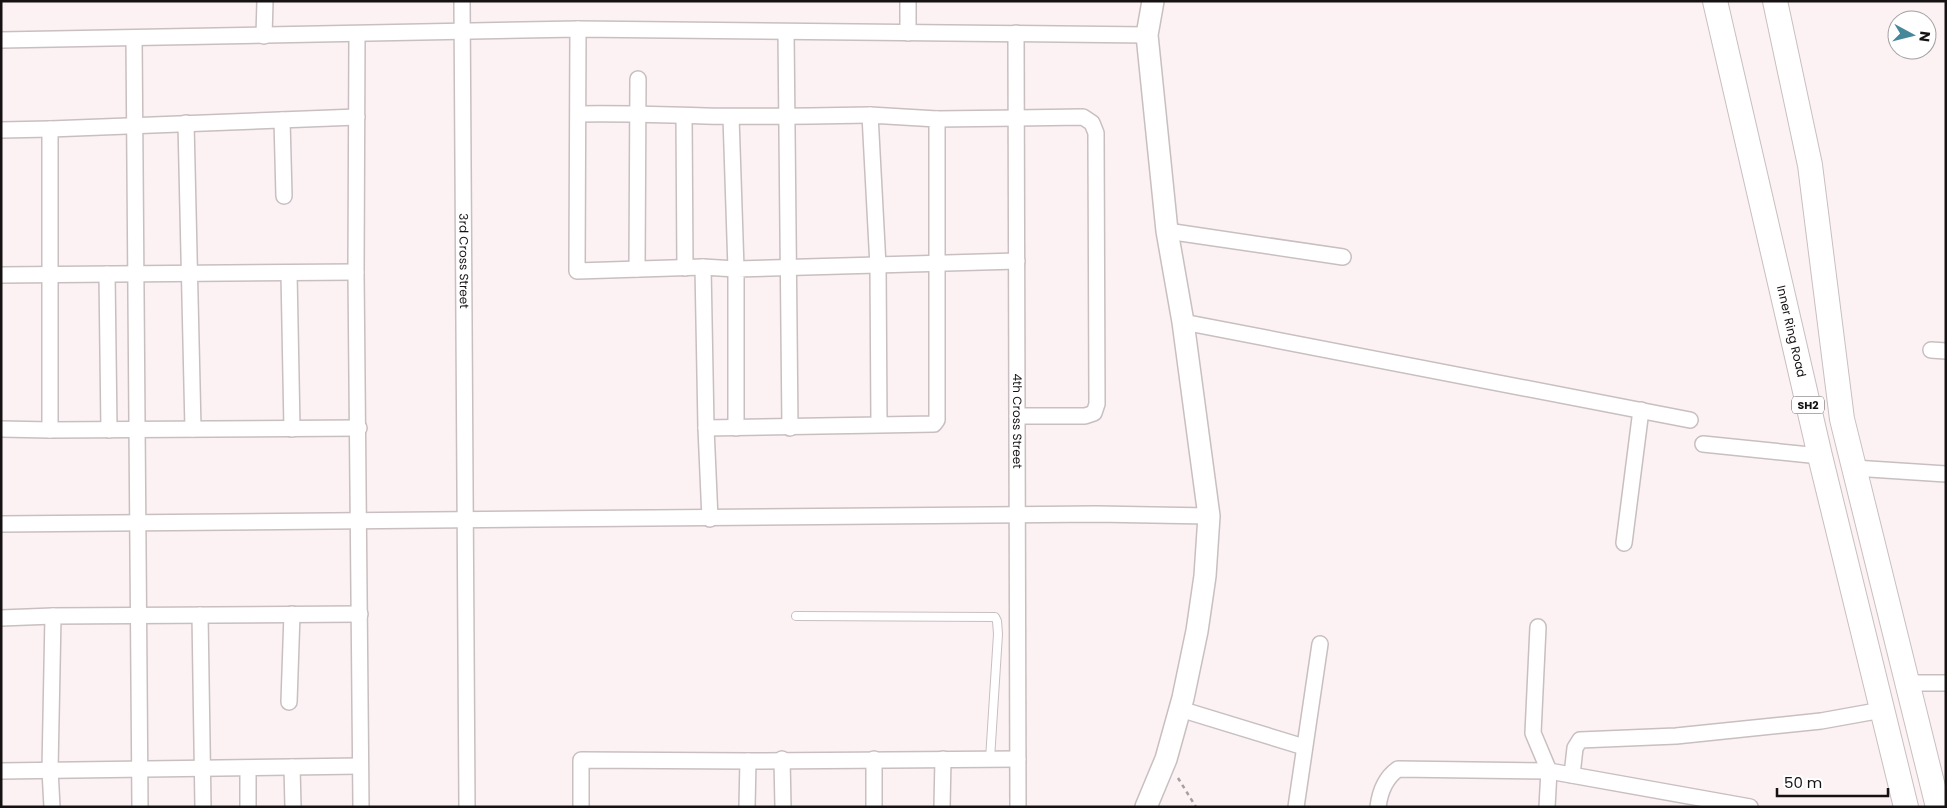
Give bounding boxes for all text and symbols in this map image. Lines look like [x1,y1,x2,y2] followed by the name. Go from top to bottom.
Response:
[1887,10,1937,60] north arrow
[1914,30,1935,43] text: N
[455,213,473,309] street label: 3rd Cross Street
[1773,283,1811,379] street label: Inner Ring Road
[1009,373,1026,469] street label: 4th Cross Street
[1792,396,1824,414] road number: SH2
[1777,766,1888,798] scale bar
[1784,772,1822,793] text: 50 m

